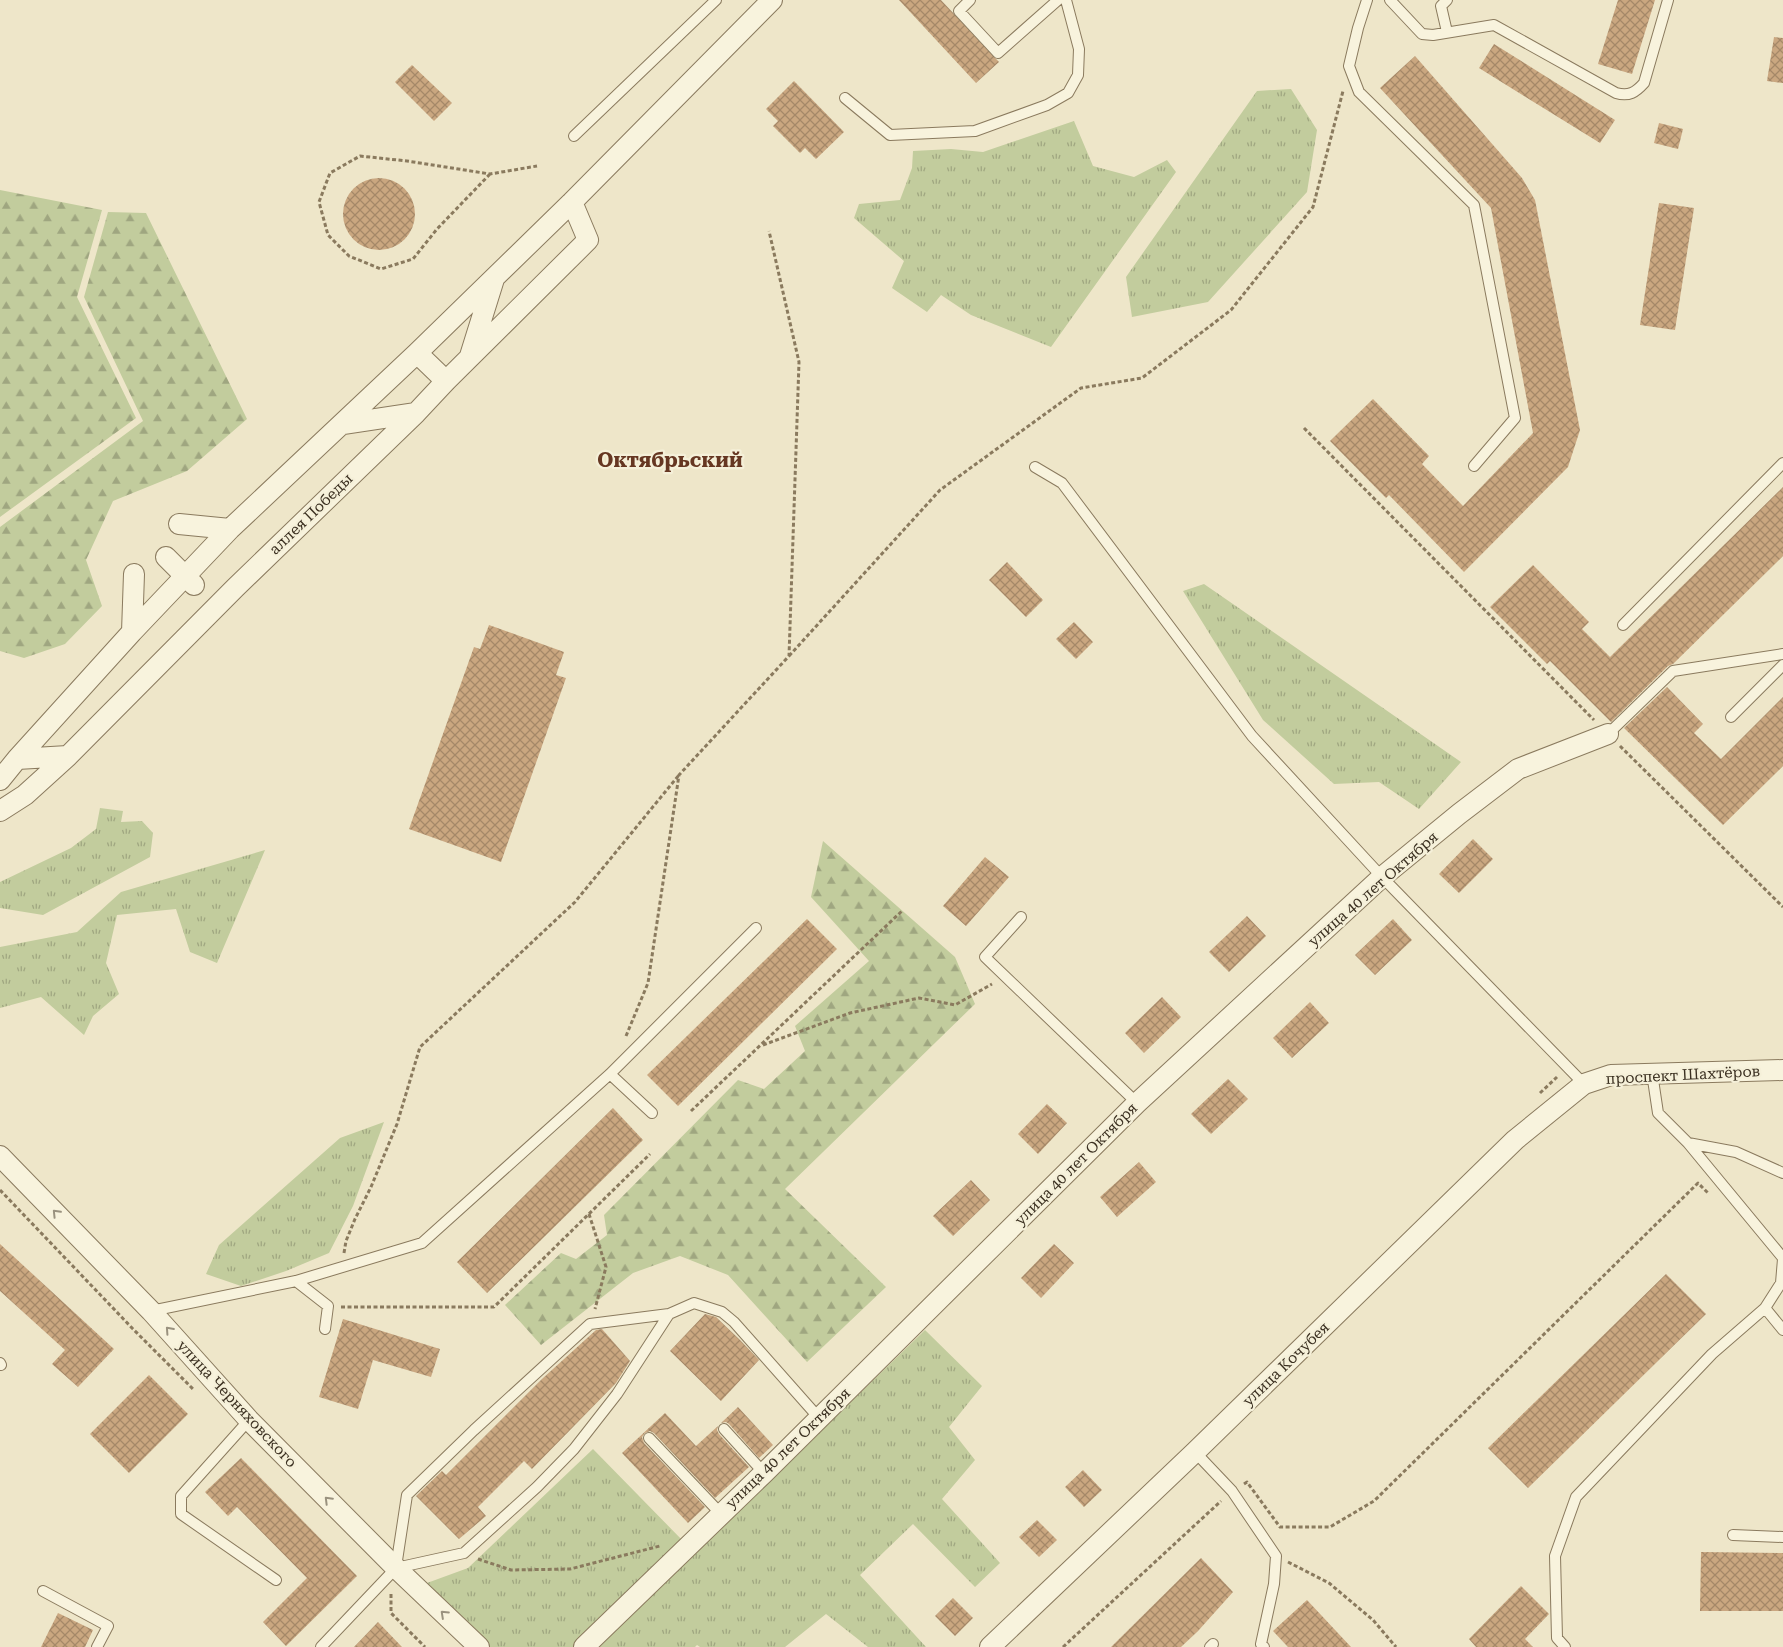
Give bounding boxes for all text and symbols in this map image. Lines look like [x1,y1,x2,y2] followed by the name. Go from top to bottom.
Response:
[597,448,743,472] district label: Октябрьский
[266,470,356,558] street label: аллея Победы
[1304,828,1442,950] street label: улица 40 лет Октября
[1605,1062,1761,1088] street label: проспект Шахтёров
[1011,1099,1141,1229] street label: улица 40 лет Октября
[53,1210,62,1219] one-way arrow
[1239,1318,1333,1410] street label: улица Кочубея
[166,1327,175,1336] one-way arrow
[173,1337,301,1471] street label: улица Черняховского
[722,1384,854,1512] street label: улица 40 лет Октября
[325,1497,334,1506] one-way arrow
[441,1611,450,1620] one-way arrow

